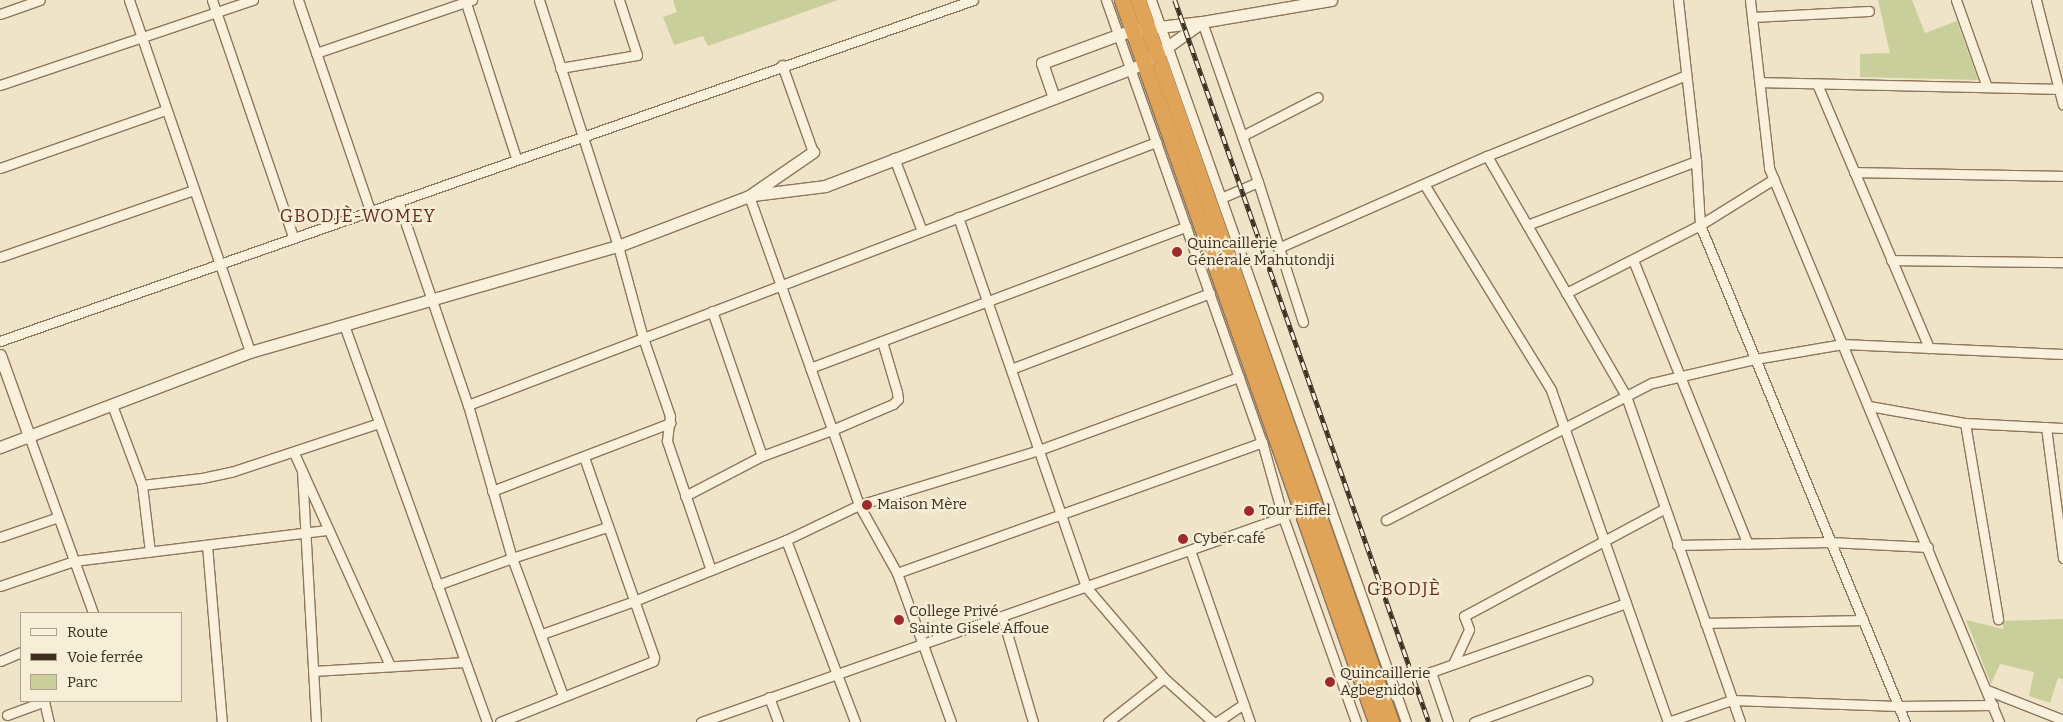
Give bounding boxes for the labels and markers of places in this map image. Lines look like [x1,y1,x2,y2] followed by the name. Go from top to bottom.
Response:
[1187,234,1335,269] place label: Quincaillerie Générale Mahutondji
[1171,246,1183,258] marker: Quincaillerie Générale Mahutondji
[877,496,967,514] place label: Maison Mère
[861,499,873,511] marker: Maison Mère
[1259,502,1331,520] place label: Tour Eiffel
[1243,505,1255,517] marker: Tour Eiffel
[1193,530,1266,548] place label: Cyber café
[1177,533,1189,545] marker: Cyber café
[909,602,1049,637] place label: College Privé Sainte Gisele Affoue
[893,614,905,626] marker: College Privé Sainte Gisele Affoue
[1340,664,1430,699] place label: Quincaillerie Agbegnido
[1324,676,1336,688] marker: Quincaillerie Agbegnido

